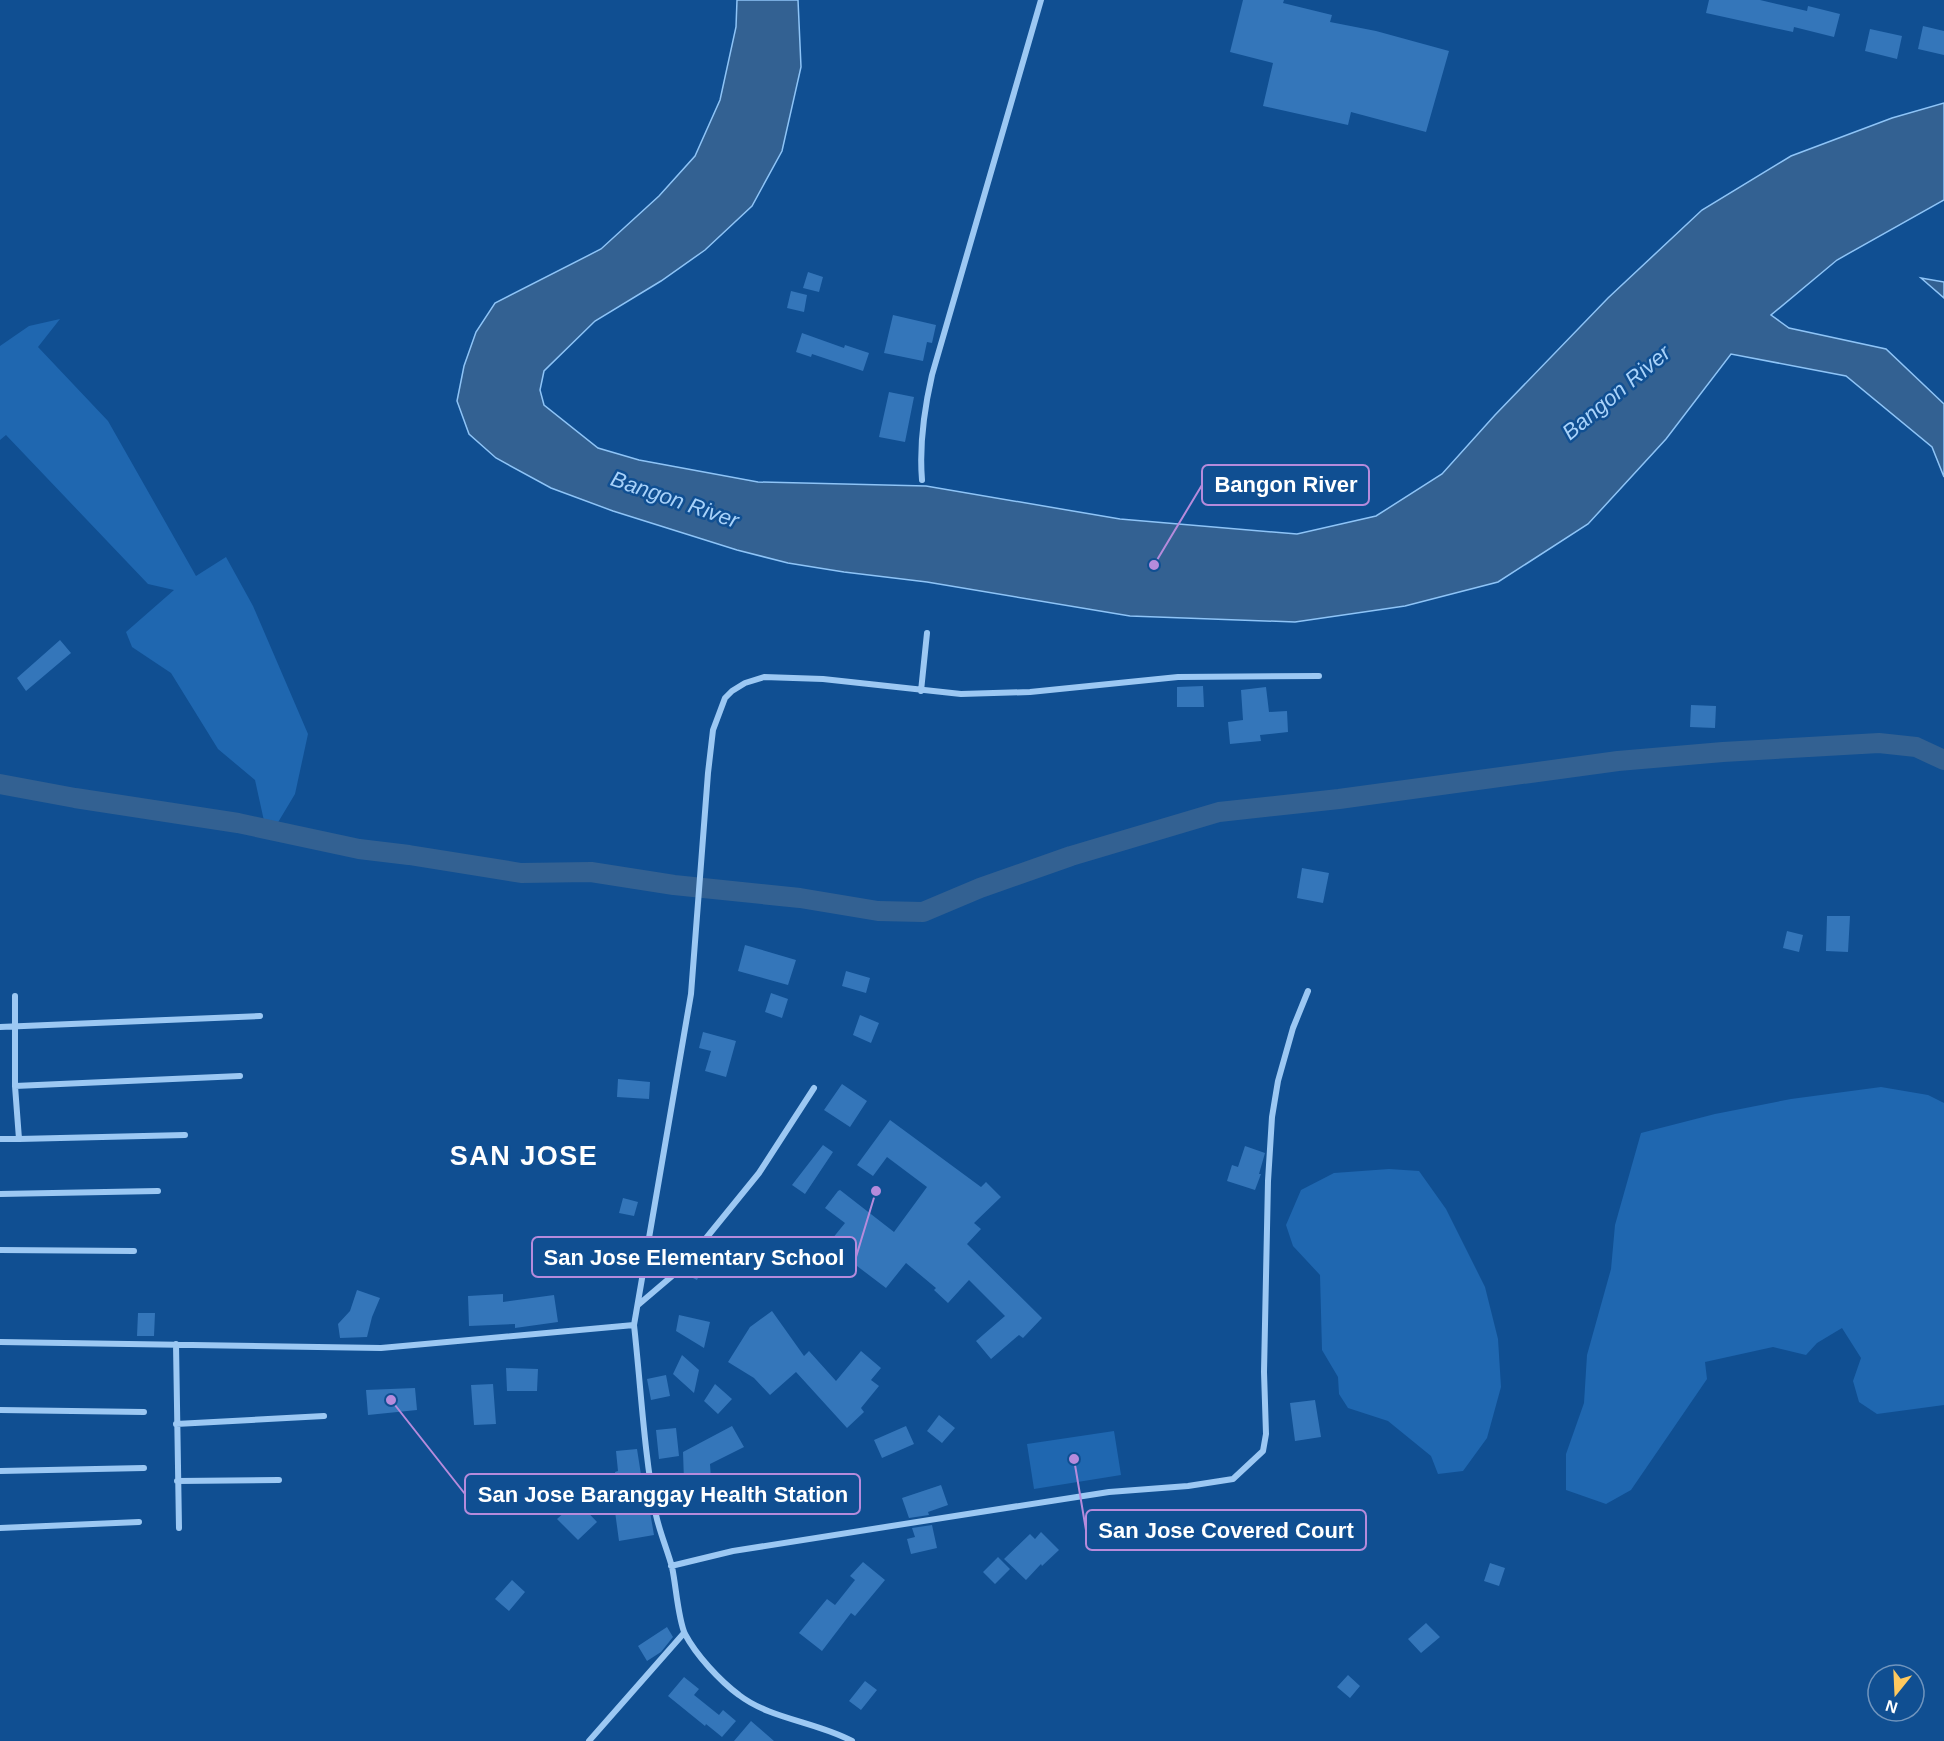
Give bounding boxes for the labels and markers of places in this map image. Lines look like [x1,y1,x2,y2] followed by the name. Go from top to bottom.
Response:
[1202,465,1369,505] callout: Bangon River
[532,1237,856,1277] callout: San Jose Elementary School
[465,1474,860,1514] callout: San Jose Baranggay Health Station
[1086,1510,1366,1550] callout: San Jose Covered Court

